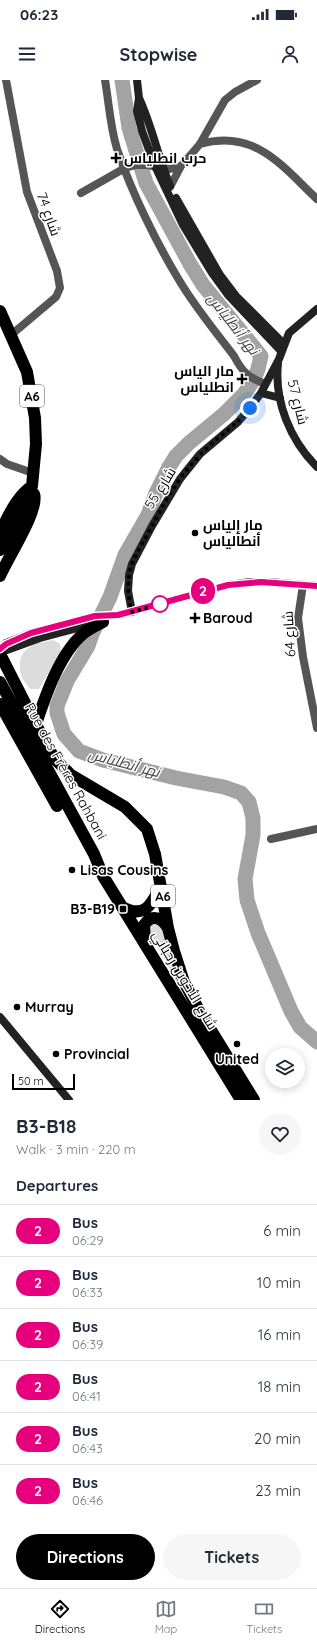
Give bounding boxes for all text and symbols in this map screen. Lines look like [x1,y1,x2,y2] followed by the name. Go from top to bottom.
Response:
[20,5,58,24] text: 06:23
[16,43,38,65] icon: menu
[120,43,197,66] text: Stopwise
[279,43,301,65] icon: person
[124,149,206,167] place label: حرب انطلياس
[111,153,121,163] marker: حرب انطلياس
[33,190,65,238] street label: شارع 74
[203,289,265,360] water label: نهر أنطلياس
[174,362,234,396] place label: مار الياس انطلياس
[237,374,247,384] marker: مار الياس انطلياس
[284,378,312,426] street label: شارع 57
[20,385,44,407] road number: A6
[240,398,260,418] your location
[140,464,180,512] street label: شارع 55
[203,516,263,550] place label: مار إلياس أنطالياس
[190,528,200,538] marker: مار إلياس أنطالياس
[190,578,216,604] line badge: 2
[199,582,207,600] text: 2
[151,595,169,613] unlabelled marker
[203,609,252,627] place label: Baroud
[278,610,300,658] street label: شارع 64
[190,613,200,623] marker: Baroud
[21,699,111,843] street label: Rue des Frères Rahbani
[86,744,164,782] water label: نهر أنطلياس
[80,861,169,879] place label: Lisas Cousins
[67,865,77,875] marker: Lisas Cousins
[151,885,175,907] road number: A6
[70,900,115,918] place label: B3-B19
[118,904,128,914] marker: B3-B19
[146,927,222,1035] street label: شارع الأخوين رحباني
[25,998,74,1016] place label: Murray
[12,1002,22,1012] marker: Murray
[232,1039,242,1049] marker: United
[64,1045,130,1063] place label: Provincial
[265,1048,305,1088] map controls
[265,1048,305,1088] button: layers
[51,1049,61,1059] marker: Provincial
[215,1050,259,1068] place label: United
[12,1072,75,1091] scale bar
[18,1074,44,1088] text: 50 m
[259,1113,301,1155] button: heart
[16,1114,76,1138] text: B3-B18
[16,1141,136,1157] text: Walk · 3 min · 220 m
[16,1176,98,1195] text: Departures
[72,1213,98,1232] text: Bus
[263,1221,301,1240] text: 6 min
[34,1222,42,1240] text: 2
[72,1232,104,1248] text: 06:29
[72,1265,98,1284] text: Bus
[257,1273,301,1292] text: 10 min
[34,1274,42,1292] text: 2
[72,1284,103,1300] text: 06:33
[72,1317,98,1336] text: Bus
[258,1325,301,1344] text: 16 min
[34,1326,42,1344] text: 2
[72,1336,103,1352] text: 06:39
[72,1369,98,1388] text: Bus
[258,1377,301,1396] text: 18 min
[34,1378,42,1396] text: 2
[72,1388,101,1404] text: 06:41
[72,1421,98,1440] text: Bus
[254,1429,301,1448] text: 20 min
[34,1430,42,1448] text: 2
[72,1440,103,1456] text: 06:43
[72,1473,98,1492] text: Bus
[255,1481,301,1500] text: 23 min
[34,1482,42,1500] text: 2
[72,1492,103,1508] text: 06:46
[16,1534,155,1580] button: Directions
[163,1534,301,1580] button: Tickets
[35,1598,85,1636] tab: Directions
[155,1598,177,1636] tab: Map
[247,1598,282,1636] tab: Tickets

